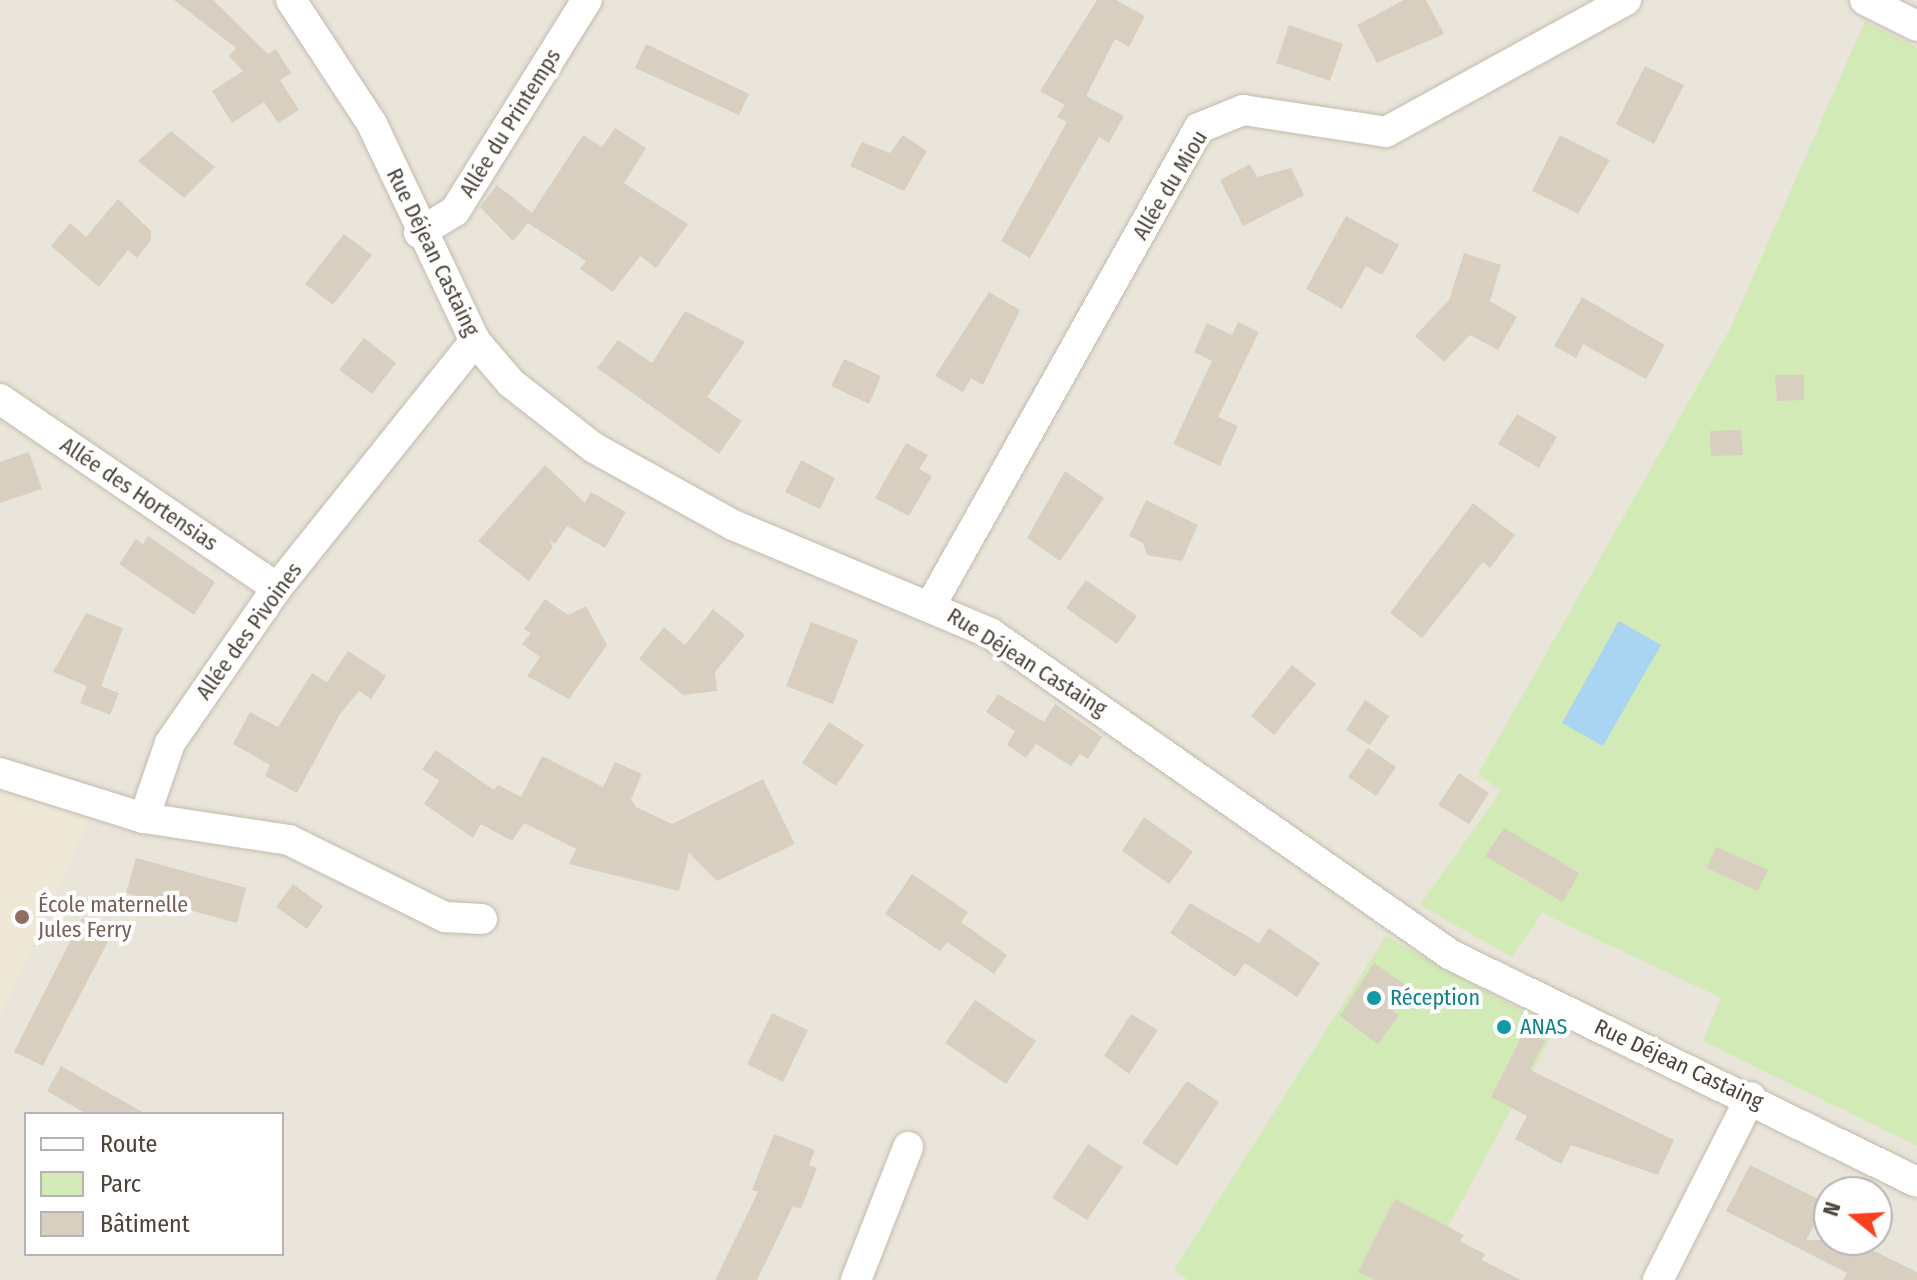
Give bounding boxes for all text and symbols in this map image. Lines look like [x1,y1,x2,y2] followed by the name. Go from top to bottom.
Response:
[454,44,566,202] street label: Allée du Printemps
[1127,126,1213,244] street label: Allée du Miou
[381,164,485,340] street label: Rue Déjean Castaing
[55,432,223,556] street label: Allée des Hortensias
[190,557,308,705] street label: Allée des Pivoines
[942,602,1112,722] street label: Rue Déjean Castaing
[38,891,188,942] place label: École maternelle Jules Ferry
[13,908,31,926] marker: École maternelle Jules Ferry
[1390,985,1480,1011] place label: Réception
[1365,989,1383,1007] marker: Réception
[1590,1013,1768,1115] street label: Rue Déjean Castaing
[1520,1014,1567,1040] place label: ANAS
[1495,1018,1513,1036] marker: ANAS
[24,1112,284,1256] legend
[100,1130,157,1158] text: Route
[100,1170,141,1198] text: Parc
[1813,1176,1893,1256] north arrow
[1817,1199,1846,1219] text: N
[100,1210,190,1238] text: Bâtiment

